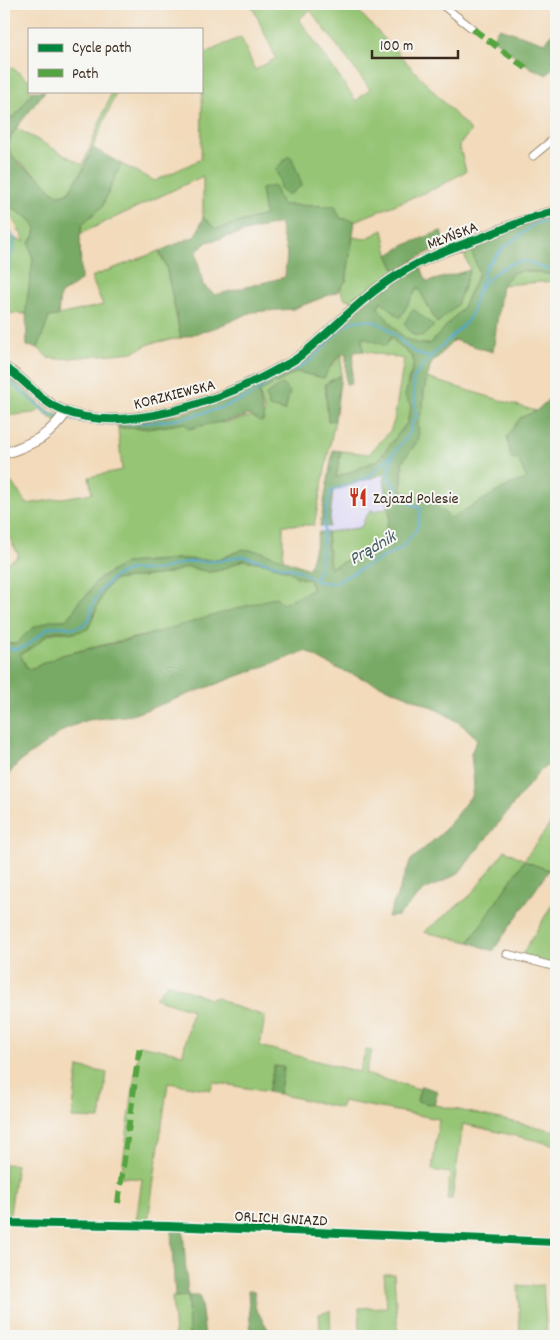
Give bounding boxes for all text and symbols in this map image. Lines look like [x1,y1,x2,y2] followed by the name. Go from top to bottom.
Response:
[28,28,202,92] legend
[372,28,459,60] scale bar
[380,36,413,58] text: 100 m
[72,38,132,60] text: Cycle path
[72,64,98,86] text: Path
[424,216,482,256] street label: MŁYŃSKA
[131,374,218,417] street label: KORZKIEWSKA
[347,486,369,508] restaurant icon: Zajazd Polesie
[373,488,458,511] place label: Zajazd Polesie
[345,525,403,573] water label: Prądnik
[234,1206,328,1233] street label: ORLICH GNIAZD

